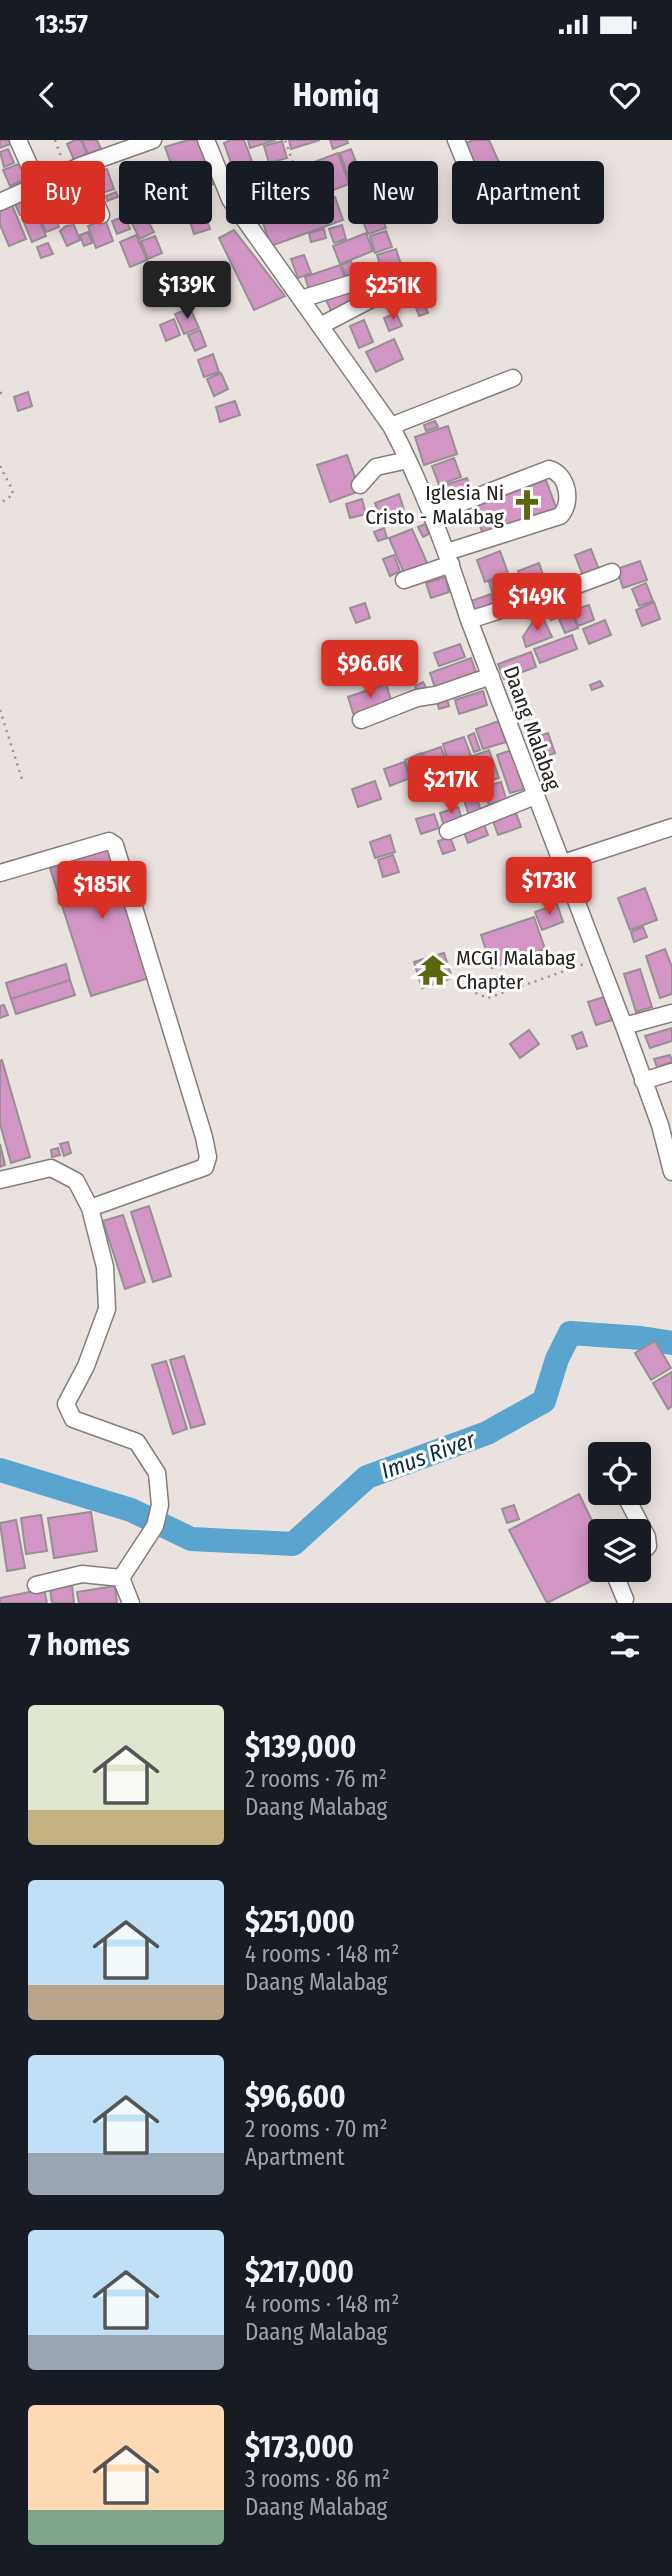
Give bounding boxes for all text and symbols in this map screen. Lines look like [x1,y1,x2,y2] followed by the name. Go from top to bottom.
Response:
[35,9,88,40] text: 13:57
[28,76,66,114] icon: back
[293,76,379,114] text: Homiq
[606,76,644,114] icon: heart
[21,161,105,224] chip: Buy
[119,161,212,224] chip: Rent
[226,161,334,224] chip: Filters
[348,161,438,224] chip: New
[452,161,604,224] chip: Apartment
[138,262,236,321] pin: $139K
[344,262,442,322] pin: $251K
[159,270,215,298] text: $139K
[365,271,421,299] text: $251K
[365,480,504,530] place label: Iglesia Ni Cristo - Malabag
[510,488,544,522] church icon: Iglesia Ni Cristo - Malabag
[488,574,586,633] pin: $149K
[508,582,566,610] text: $149K
[313,640,427,700] pin: $96.6K
[337,649,403,677] text: $96.6K
[498,662,566,794] street label: Daang Malabag
[402,756,500,816] pin: $217K
[424,765,478,793] text: $217K
[500,858,598,917] pin: $173K
[53,862,151,921] pin: $185K
[522,866,576,894] text: $173K
[73,870,131,898] text: $185K
[456,945,575,995] place label: MCGI Malabag Chapter
[416,953,450,987] temple icon: MCGI Malabag Chapter
[377,1425,480,1485] water label: Imus River
[588,1442,651,1582] map controls
[588,1442,651,1505] button: locate
[588,1519,651,1582] button: layers
[606,1626,644,1664] icon: filters
[28,1627,130,1663] text: 7 homes
[245,1729,356,1765] text: $139,000
[84,1733,168,1817] icon: home
[245,1765,387,1793] text: 2 rooms · 76 m²
[245,1793,387,1821] text: Daang Malabag
[245,1904,355,1940] text: $251,000
[84,1908,168,1992] icon: home
[245,1940,399,1968] text: 4 rooms · 148 m²
[245,1968,387,1996] text: Daang Malabag
[245,2079,346,2115] text: $96,600
[84,2083,168,2167] icon: home
[245,2115,388,2143] text: 2 rooms · 70 m²
[245,2143,345,2171] text: Apartment
[245,2254,354,2290] text: $217,000
[84,2258,168,2342] icon: home
[245,2290,399,2318] text: 4 rooms · 148 m²
[245,2318,387,2346] text: Daang Malabag
[245,2429,354,2465] text: $173,000
[84,2433,168,2517] icon: home
[245,2465,390,2493] text: 3 rooms · 86 m²
[245,2493,387,2521] text: Daang Malabag

